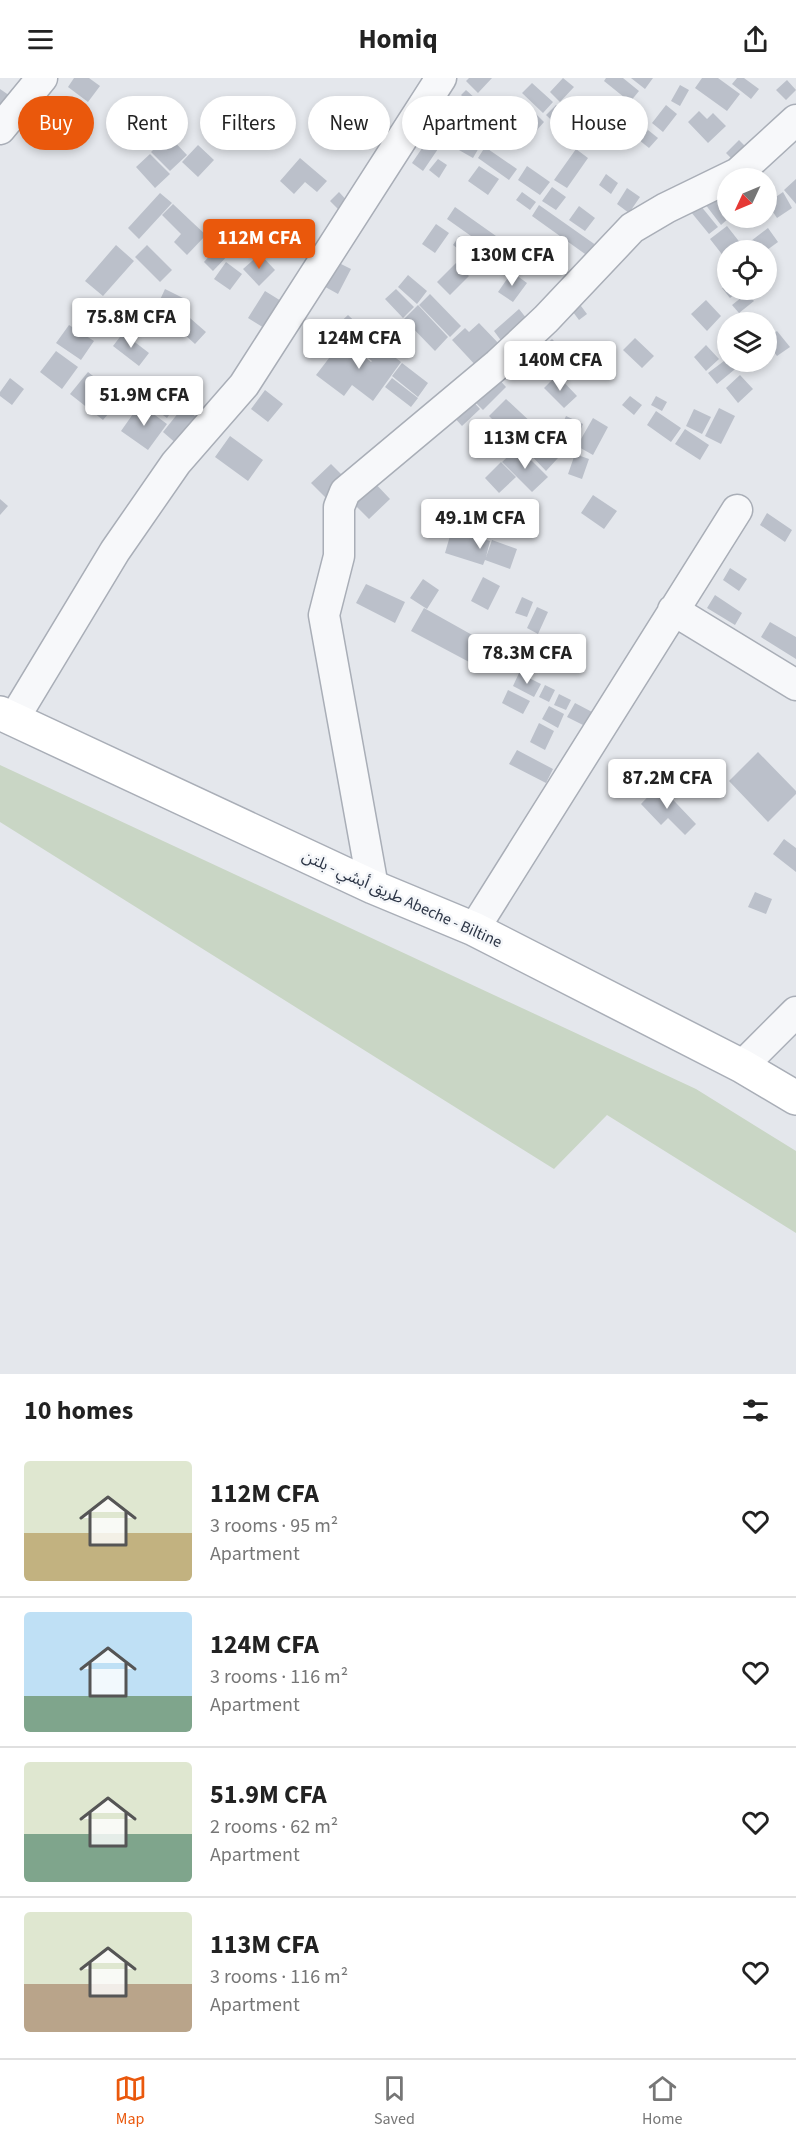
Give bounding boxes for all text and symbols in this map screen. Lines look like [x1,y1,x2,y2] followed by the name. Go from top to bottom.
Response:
[358,20,438,59] text: Homiq
[24,23,57,56] icon: menu
[739,23,772,56] icon: share
[18,96,94,150] chip: Buy
[106,96,188,150] chip: Rent
[200,96,296,150] chip: Filters
[308,96,390,150] chip: New
[402,96,538,150] chip: Apartment
[550,96,648,150] chip: House
[717,168,777,228] north arrow
[717,168,777,372] map controls
[197,219,321,270] pin: 112M CFA
[217,224,301,252] text: 112M CFA
[450,236,574,287] pin: 130M CFA
[717,240,777,300] button: locate
[470,241,554,269] text: 130M CFA
[62,298,200,349] pin: 75.8M CFA
[86,303,176,331] text: 75.8M CFA
[717,312,777,372] button: layers
[297,319,421,370] pin: 124M CFA
[317,324,401,352] text: 124M CFA
[498,341,622,392] pin: 140M CFA
[518,346,602,374] text: 140M CFA
[75,376,213,427] pin: 51.9M CFA
[99,381,189,409] text: 51.9M CFA
[463,419,587,470] pin: 113M CFA
[483,424,567,452] text: 113M CFA
[411,499,549,550] pin: 49.1M CFA
[435,504,525,532] text: 49.1M CFA
[458,634,596,685] pin: 78.3M CFA
[482,639,572,667] text: 78.3M CFA
[598,759,736,810] pin: 87.2M CFA
[622,764,712,792] text: 87.2M CFA
[298,845,505,954] street label: طريق أبشي - بلتن Abeche - Biltine
[24,1392,133,1429] text: 10 homes
[739,1394,772,1427] icon: filters
[210,1475,319,1512] text: 112M CFA
[72,1485,144,1557] icon: home
[739,1505,772,1538] icon: heart
[210,1512,338,1540] text: 3 rooms · 95 m²
[210,1540,300,1568] text: Apartment
[210,1626,319,1663] text: 124M CFA
[72,1636,144,1708] icon: home
[739,1656,772,1689] icon: heart
[210,1663,348,1691] text: 3 rooms · 116 m²
[210,1691,300,1719] text: Apartment
[210,1776,327,1813] text: 51.9M CFA
[72,1786,144,1858] icon: home
[739,1806,772,1839] icon: heart
[210,1813,338,1841] text: 2 rooms · 62 m²
[210,1841,300,1869] text: Apartment
[210,1926,319,1963] text: 113M CFA
[72,1936,144,2008] icon: home
[739,1956,772,1989] icon: heart
[210,1963,348,1991] text: 3 rooms · 116 m²
[210,1991,300,2019] text: Apartment
[114,2072,147,2130] tab: Map
[374,2072,415,2130] tab: Saved
[642,2072,682,2130] tab: Home

